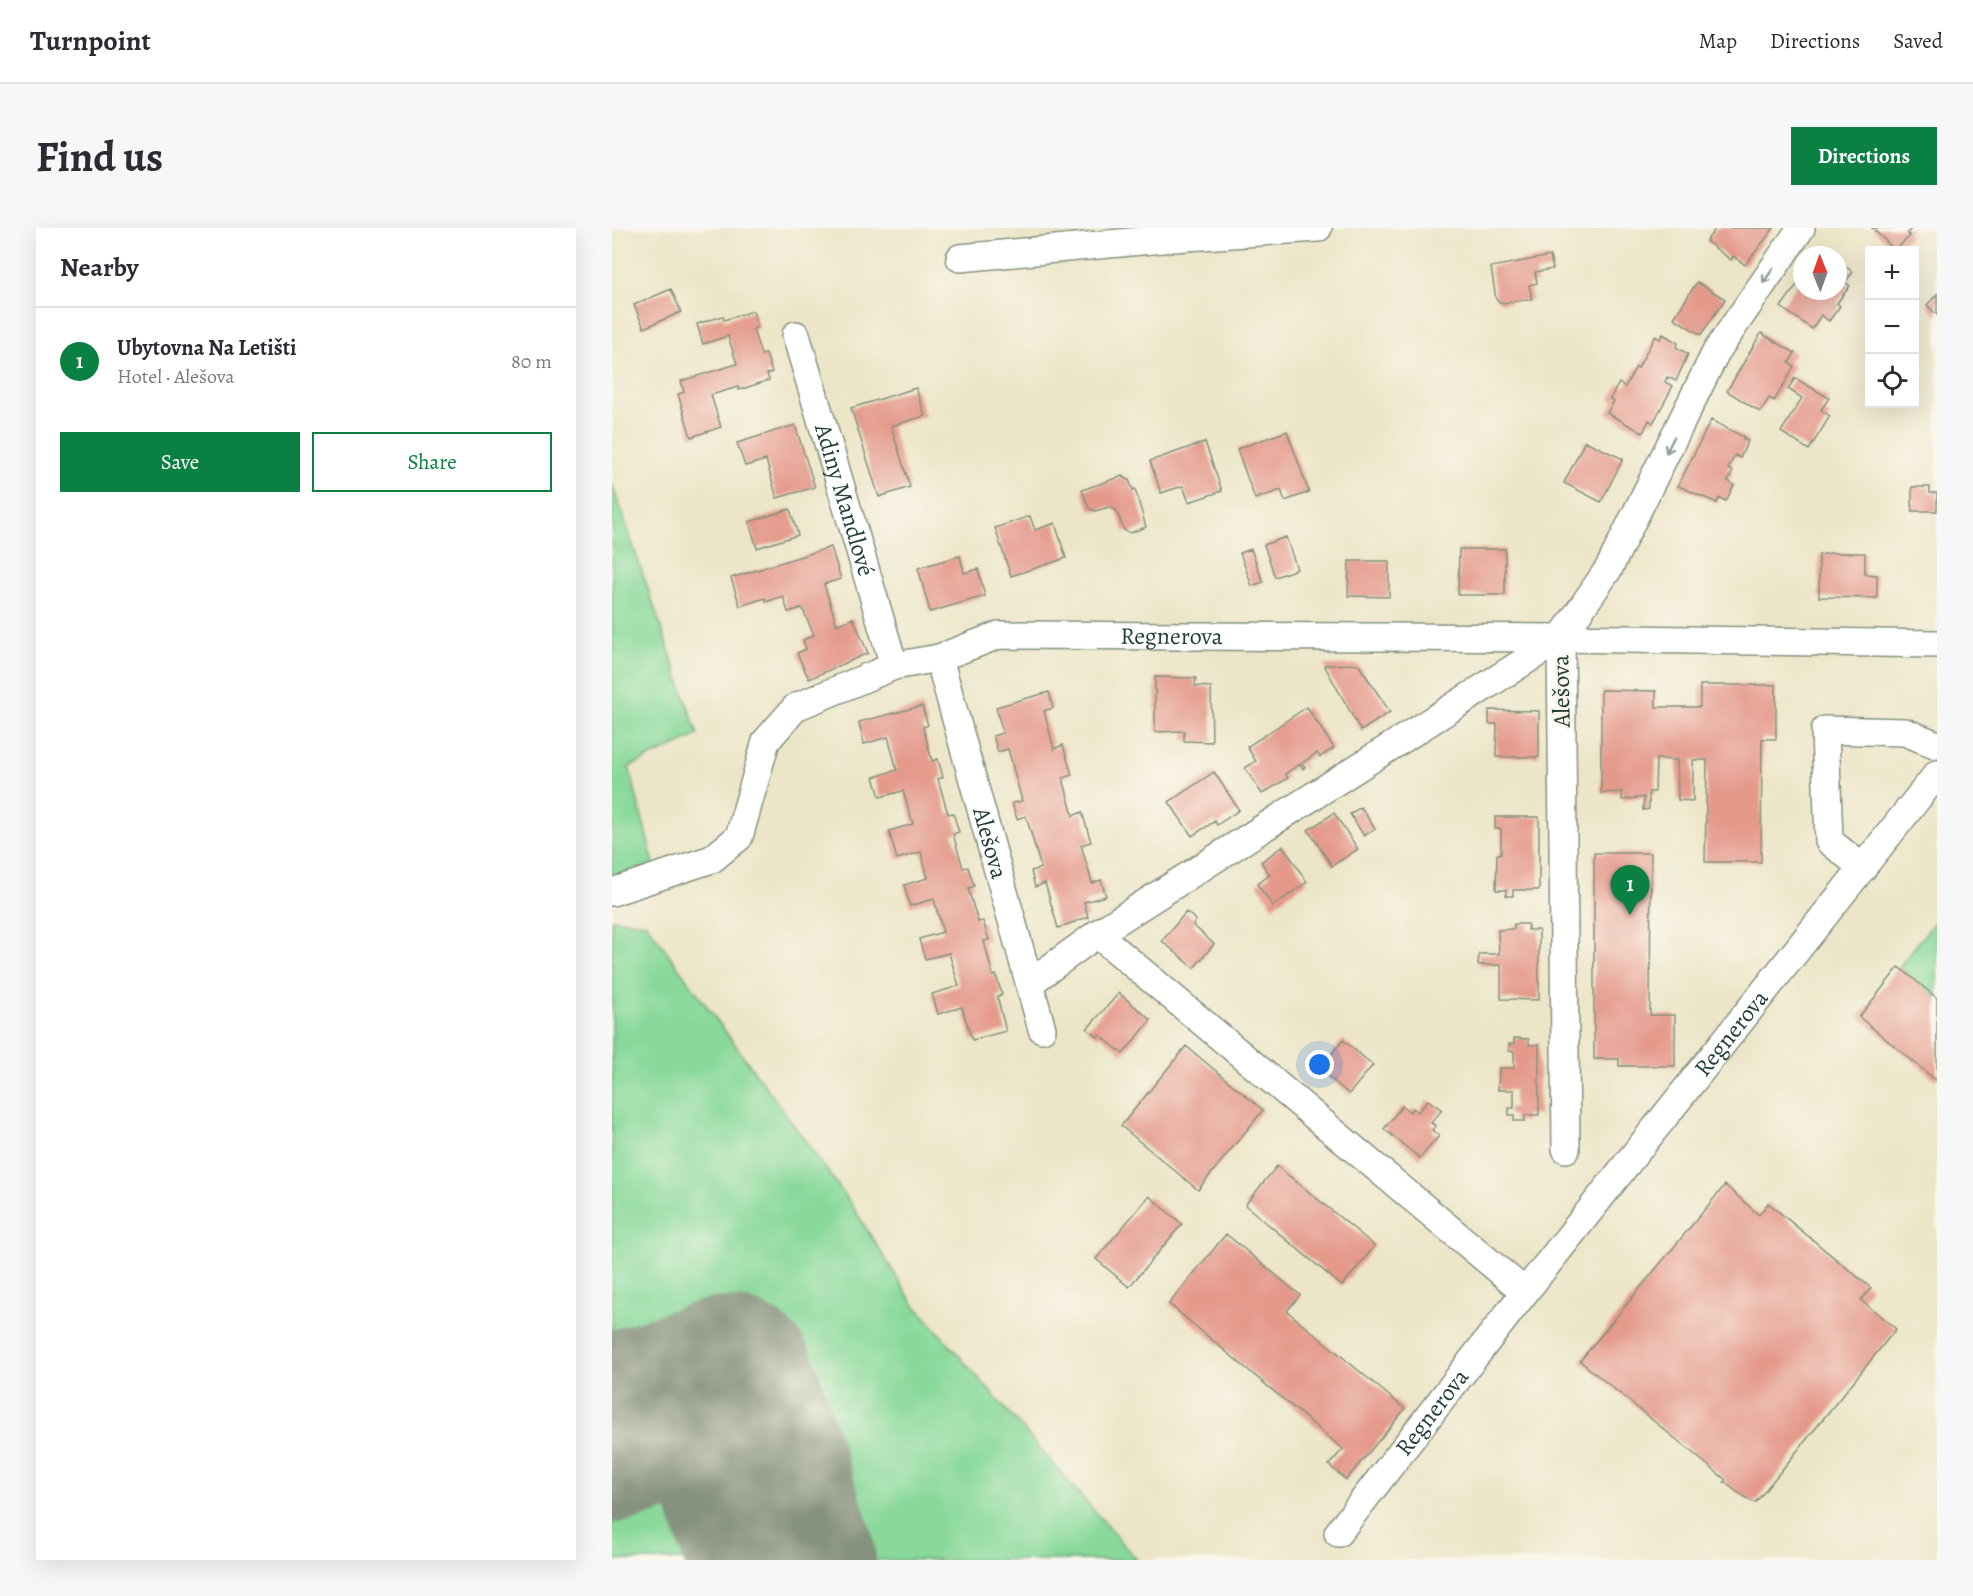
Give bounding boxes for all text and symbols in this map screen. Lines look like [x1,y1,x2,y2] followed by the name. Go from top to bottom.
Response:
[30,22,151,60] text: Turnpoint
[1699,27,1737,55] text: Map
[1770,27,1860,55] text: Directions
[1893,27,1943,55] text: Saved
[1791,127,1937,185] button: Directions
[36,128,163,185] text: Find us
[1793,246,1847,300] north arrow
[1865,246,1919,408] map controls
[1865,246,1919,300] button: +
[60,250,139,285] text: Nearby
[1762,268,1774,284] one-way arrow
[1865,300,1919,354] button: −
[117,333,296,363] text: Ubytovna Na Letišti
[76,348,83,375] text: 1
[511,348,552,375] text: 80 m
[1865,354,1919,408] button: locate
[117,363,235,390] text: Hotel · Alešova
[807,419,883,580] street label: Adiny Mandlové
[60,432,300,492] button: Save
[312,432,552,492] button: Share
[1664,435,1676,453] one-way arrow
[1120,620,1224,652] street label: Regnerova
[1544,653,1578,729] street label: Alešova
[965,803,1016,883] street label: Alešova
[1610,866,1650,915] pin: 1
[1687,982,1776,1083] street label: Regnerova
[1305,1050,1334,1079] your location
[1388,1361,1476,1462] street label: Regnerova

